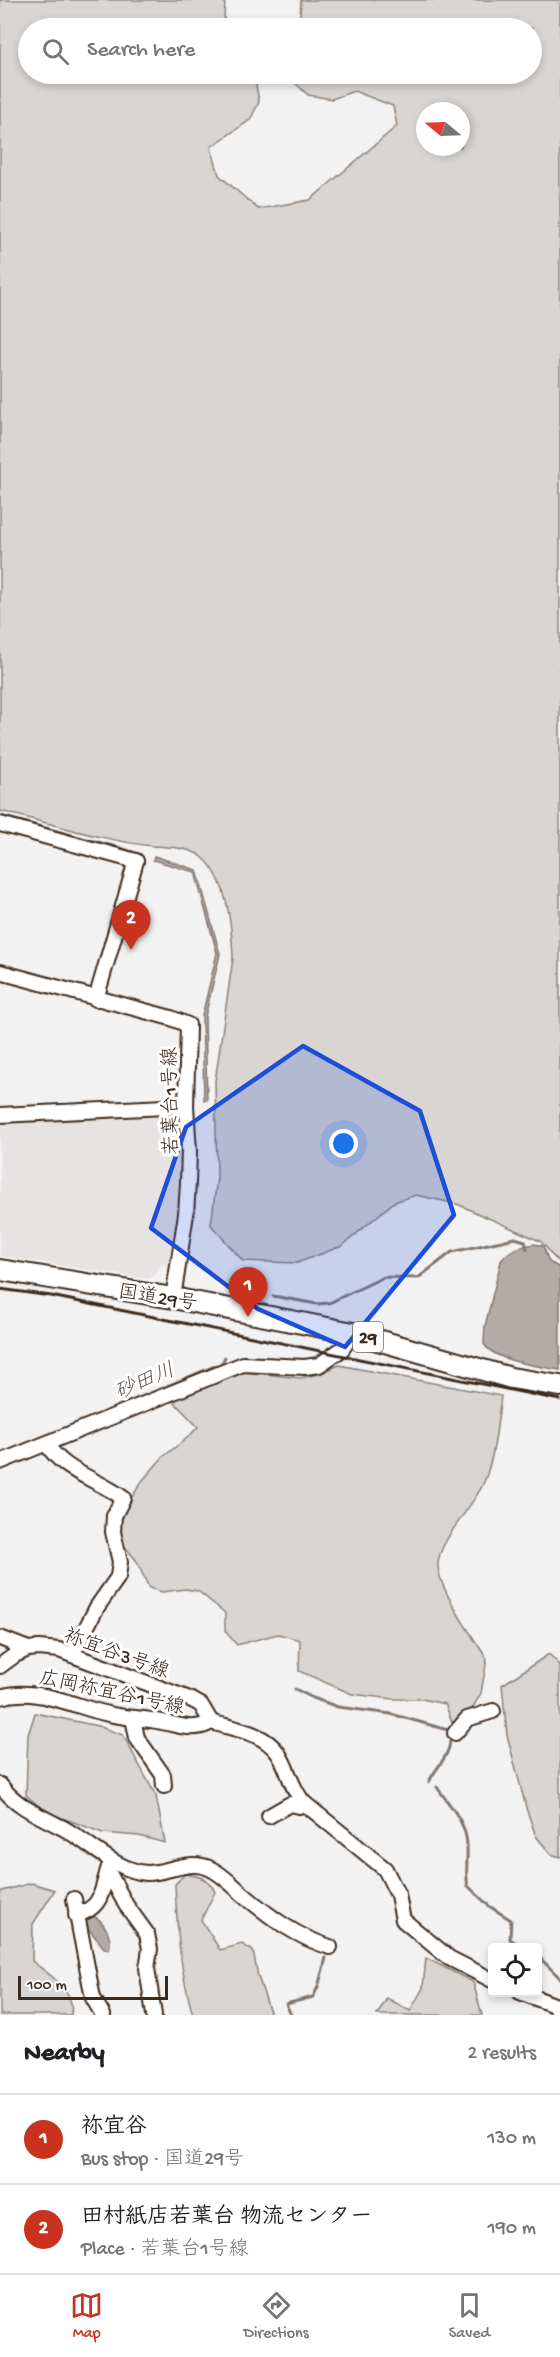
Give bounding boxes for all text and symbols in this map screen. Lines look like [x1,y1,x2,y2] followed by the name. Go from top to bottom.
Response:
[18,18,542,84] search box
[39,35,72,68] icon: search
[87,38,195,64] text: Search here
[416,102,470,156] north arrow
[112,900,150,950] pin: 2
[158,1047,185,1155] street label: 若葉台1号線
[329,1129,358,1158] your location
[228,1268,268,1317] pin: 1
[116,1281,199,1317] street label: 国道29号
[353,1322,383,1352] road number: 29
[111,1358,179,1407] water label: 砂田川
[60,1624,172,1685] street label: 祢宜谷3号線
[36,1666,187,1721] street label: 広岡祢宜谷1号線
[488,1943,542,1997] map controls
[488,1943,542,1997] button: locate
[18,1973,168,2000] scale bar
[27,1977,67,1996] text: 100 m
[24,2039,105,2070] text: Nearby
[467,2043,536,2066] text: 2 results
[81,2115,147,2141] text: 祢宜谷
[39,2128,48,2151] text: 1
[487,2128,536,2151] text: 130 m
[81,2149,244,2172] text: Bus stop · 国道29号
[81,2205,372,2231] text: 田村紙店若葉台 物流センター
[39,2218,48,2241] text: 2
[488,2218,536,2241] text: 190 m
[81,2239,249,2262] text: Place · 若葉台1号線
[70,2289,103,2344] tab: Map
[243,2289,309,2344] tab: Directions
[449,2289,490,2344] tab: Saved

